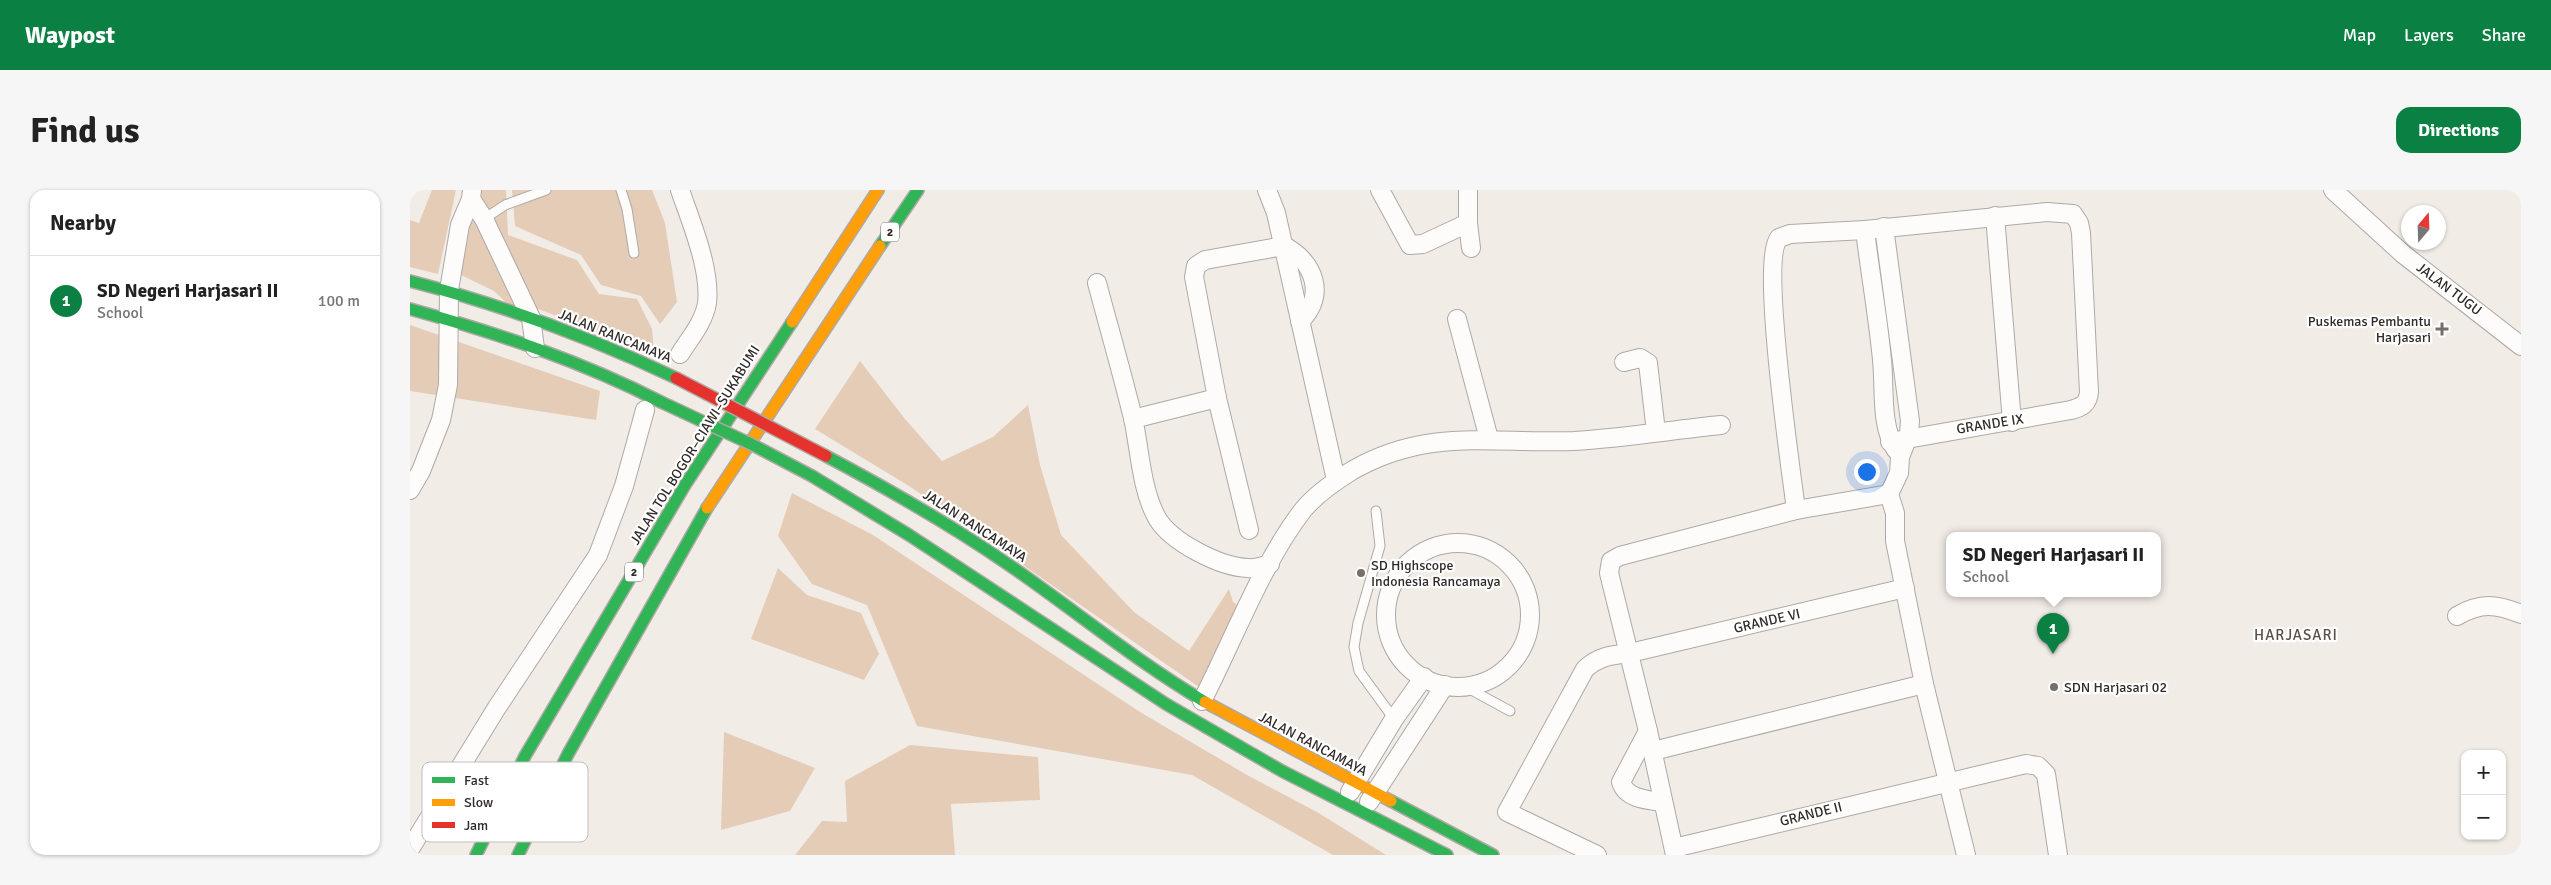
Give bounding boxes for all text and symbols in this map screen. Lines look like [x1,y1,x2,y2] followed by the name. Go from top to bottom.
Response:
[25,20,115,50] text: Waypost
[2343,24,2376,46] text: Map
[2404,24,2454,46] text: Layers
[2482,24,2526,46] text: Share
[2396,107,2521,153] button: Directions
[30,109,140,152] text: Find us
[2401,205,2446,250] north arrow
[50,210,116,236] text: Nearby
[881,222,899,242] road number: 2
[2413,259,2485,319] street label: JALAN TUGU
[97,279,279,303] text: SD Negeri Harjasari II
[62,291,70,311] text: 1
[318,291,360,311] text: 100 m
[97,303,143,323] text: School
[556,306,674,367] street label: JALAN RANCAMAYA
[2308,313,2431,346] place label: Puskemas Pembantu Harjasari
[2435,322,2449,336] marker: Puskemas Pembantu Harjasari
[626,342,764,548] street label: JALAN TOL BOGOR–CIAWI–SUKABUMI
[1955,410,2025,438] street label: GRANDE IX
[1854,459,1880,485] your location
[920,486,1030,566] street label: JALAN RANCAMAYA
[1946,532,2161,597] popup
[1963,543,2144,567] text: SD Negeri Harjasari II
[1371,557,1501,590] place label: SD Highscope Indonesia Rancamaya
[625,562,643,582] road number: 2
[1355,567,1367,579] marker: SD Highscope Indonesia Rancamaya
[1963,567,2009,587] text: School
[1732,605,1802,637] street label: GRANDE VI
[2037,613,2069,654] pin: 1
[2254,626,2338,644] district label: HARJASARI
[2064,679,2167,696] place label: SDN Harjasari 02
[2048,681,2060,693] marker: SDN Harjasari 02
[1256,708,1371,780] street label: JALAN RANCAMAYA
[2461,750,2506,840] map controls
[2461,750,2506,795] button: +
[422,762,588,842] legend
[464,772,489,789] text: Fast
[464,794,493,811] text: Slow
[2461,795,2506,840] button: −
[1778,798,1844,830] street label: GRANDE II
[464,817,488,834] text: Jam

